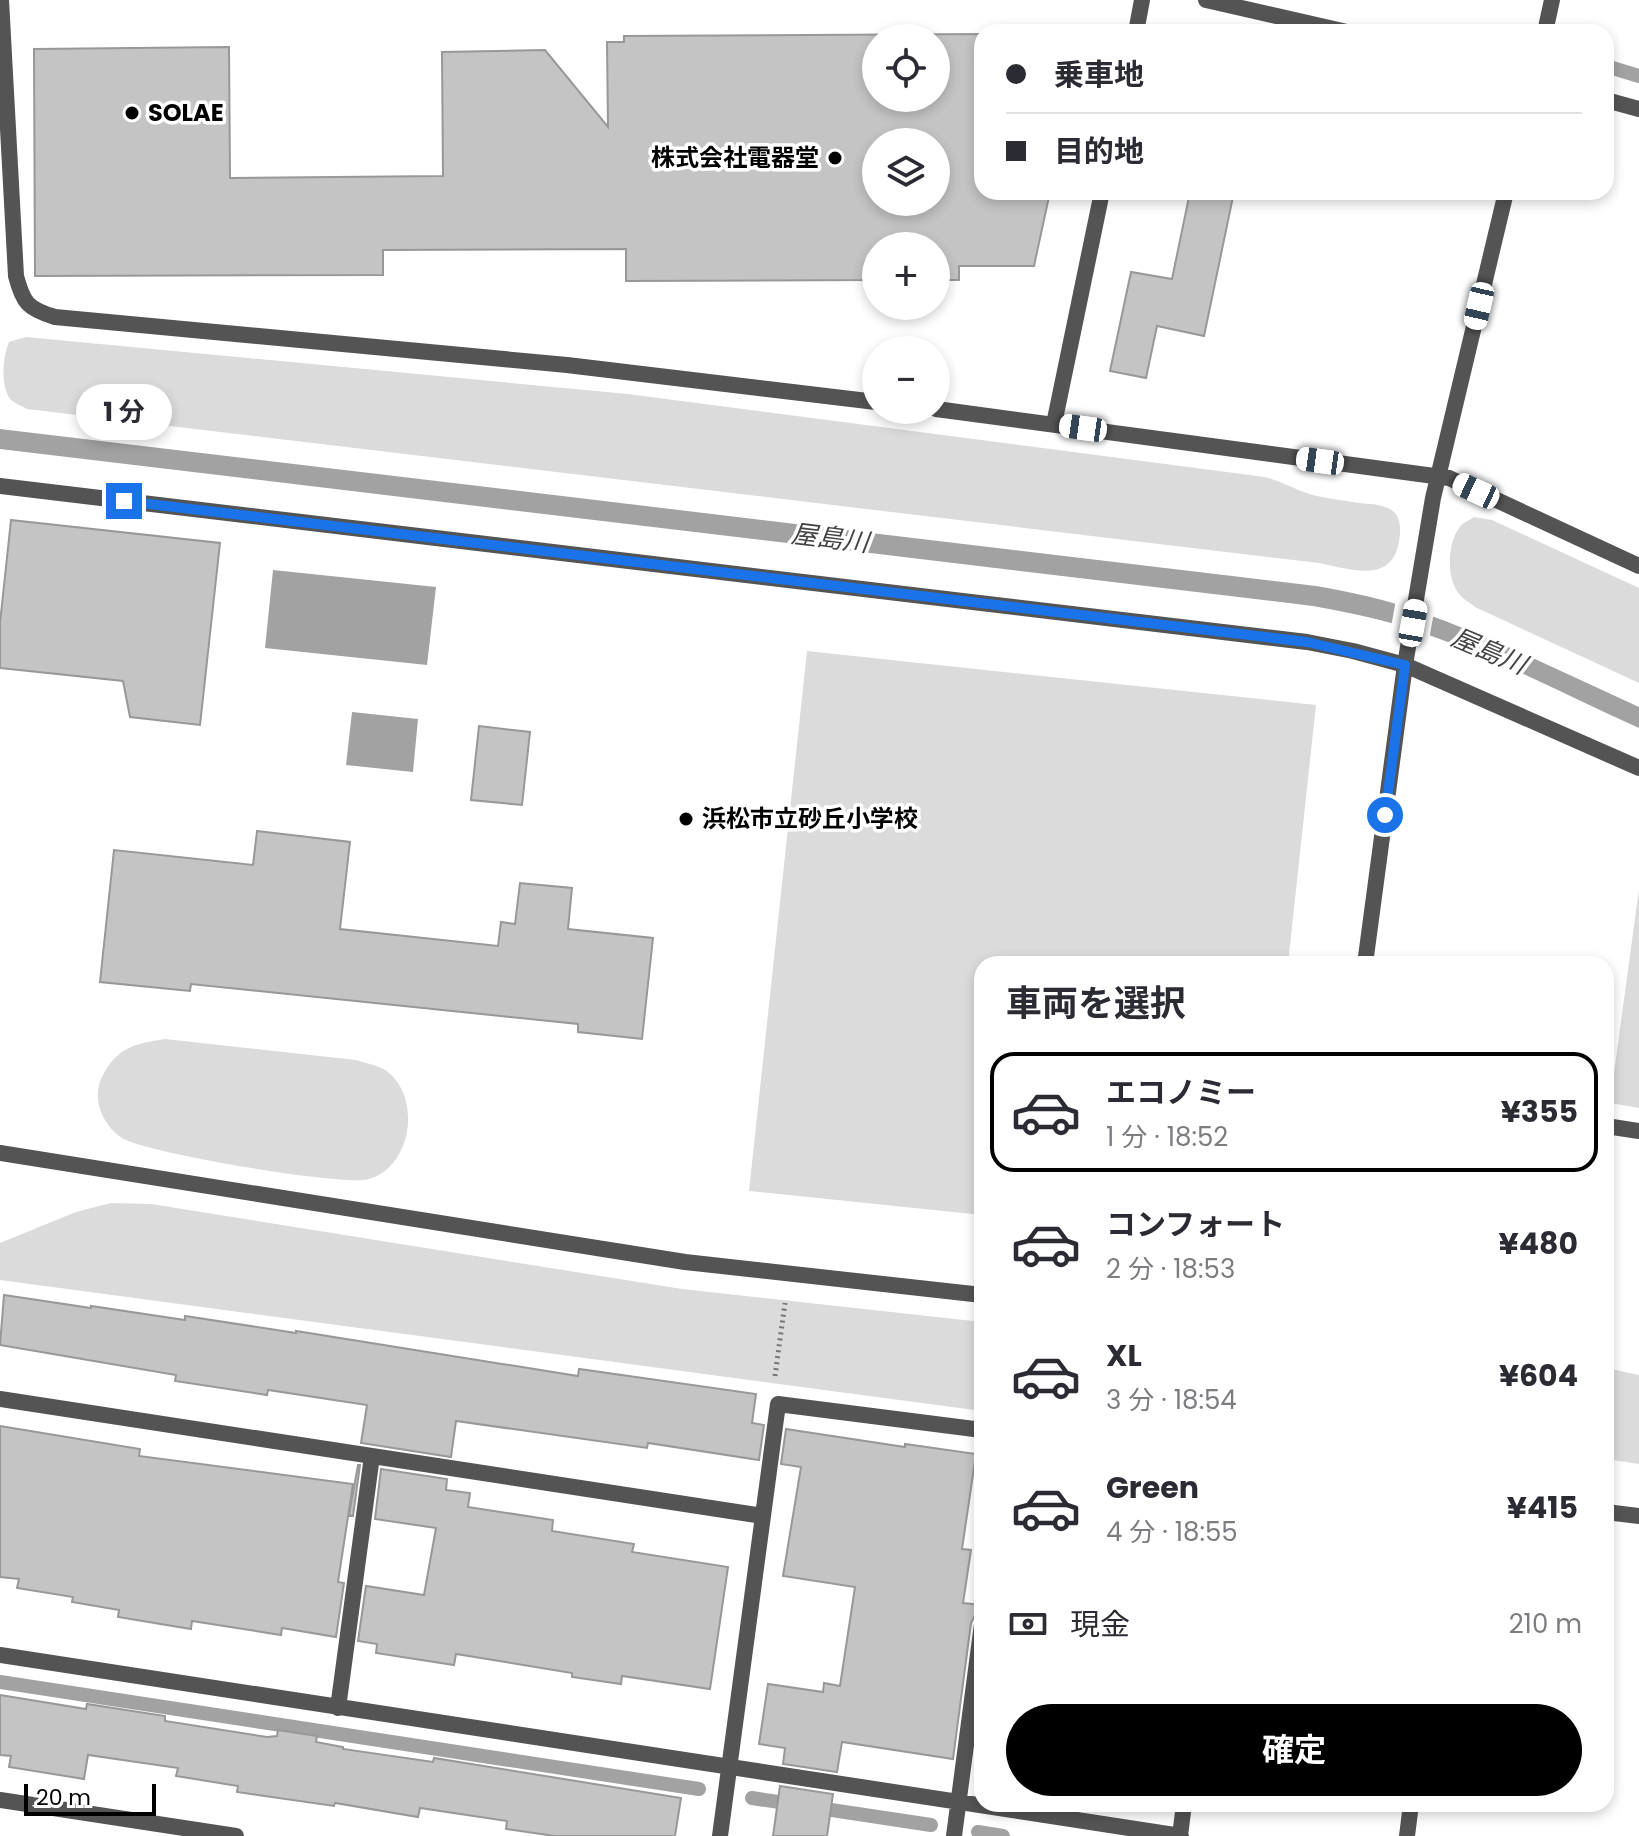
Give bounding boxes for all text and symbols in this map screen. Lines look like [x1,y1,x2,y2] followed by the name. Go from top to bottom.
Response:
[862,24,950,424] map controls
[862,24,950,112] button: locate
[1054,53,1144,96] text: 乗車地
[148,96,224,129] place label: SOLAE
[123,104,141,122] marker: SOLAE
[862,128,950,216] button: layers
[1054,130,1144,173] text: 目的地
[651,141,819,174] place label: 株式会社電器堂
[826,149,844,167] marker: 株式会社電器堂
[862,232,950,320] button: +
[1462,280,1496,332] car
[862,336,950,424] button: −
[76,385,172,441] callout: 1 分
[103,394,145,430] text: 1 分
[1058,413,1108,443] car
[1295,446,1345,476] car
[1449,470,1503,512] car
[106,483,142,519] route end
[789,515,874,561] water label: 屋島川
[1397,597,1429,649] car
[1446,619,1535,684] water label: 屋島川
[1367,797,1403,833] route start
[702,802,918,835] place label: 浜松市立砂丘小学校
[677,810,695,828] marker: 浜松市立砂丘小学校
[1006,978,1186,1029] text: 車両を選択
[1106,1071,1256,1114] text: エコノミー
[1010,1076,1082,1148] icon: car
[1501,1090,1578,1133] text: ¥355
[1106,1119,1228,1155] text: 1 分 · 18:52
[1106,1203,1285,1246] text: コンフォート
[1010,1208,1082,1280] icon: car
[1499,1222,1578,1265] text: ¥480
[1106,1251,1235,1287] text: 2 分 · 18:53
[1106,1334,1142,1377] text: XL
[1010,1340,1082,1412] icon: car
[1499,1354,1578,1397] text: ¥604
[1106,1382,1237,1418] text: 3 分 · 18:54
[1106,1466,1199,1509] text: Green
[1010,1472,1082,1544] icon: car
[1507,1486,1578,1529] text: ¥415
[1106,1514,1238,1550] text: 4 分 · 18:55
[1006,1602,1050,1646] icon: cash
[1070,1603,1130,1646] text: 現金
[1509,1606,1582,1642] text: 210 m
[1006,1704,1582,1796] button: 確定
[24,1780,156,1816] scale bar
[36,1782,91,1813] text: 20 m

